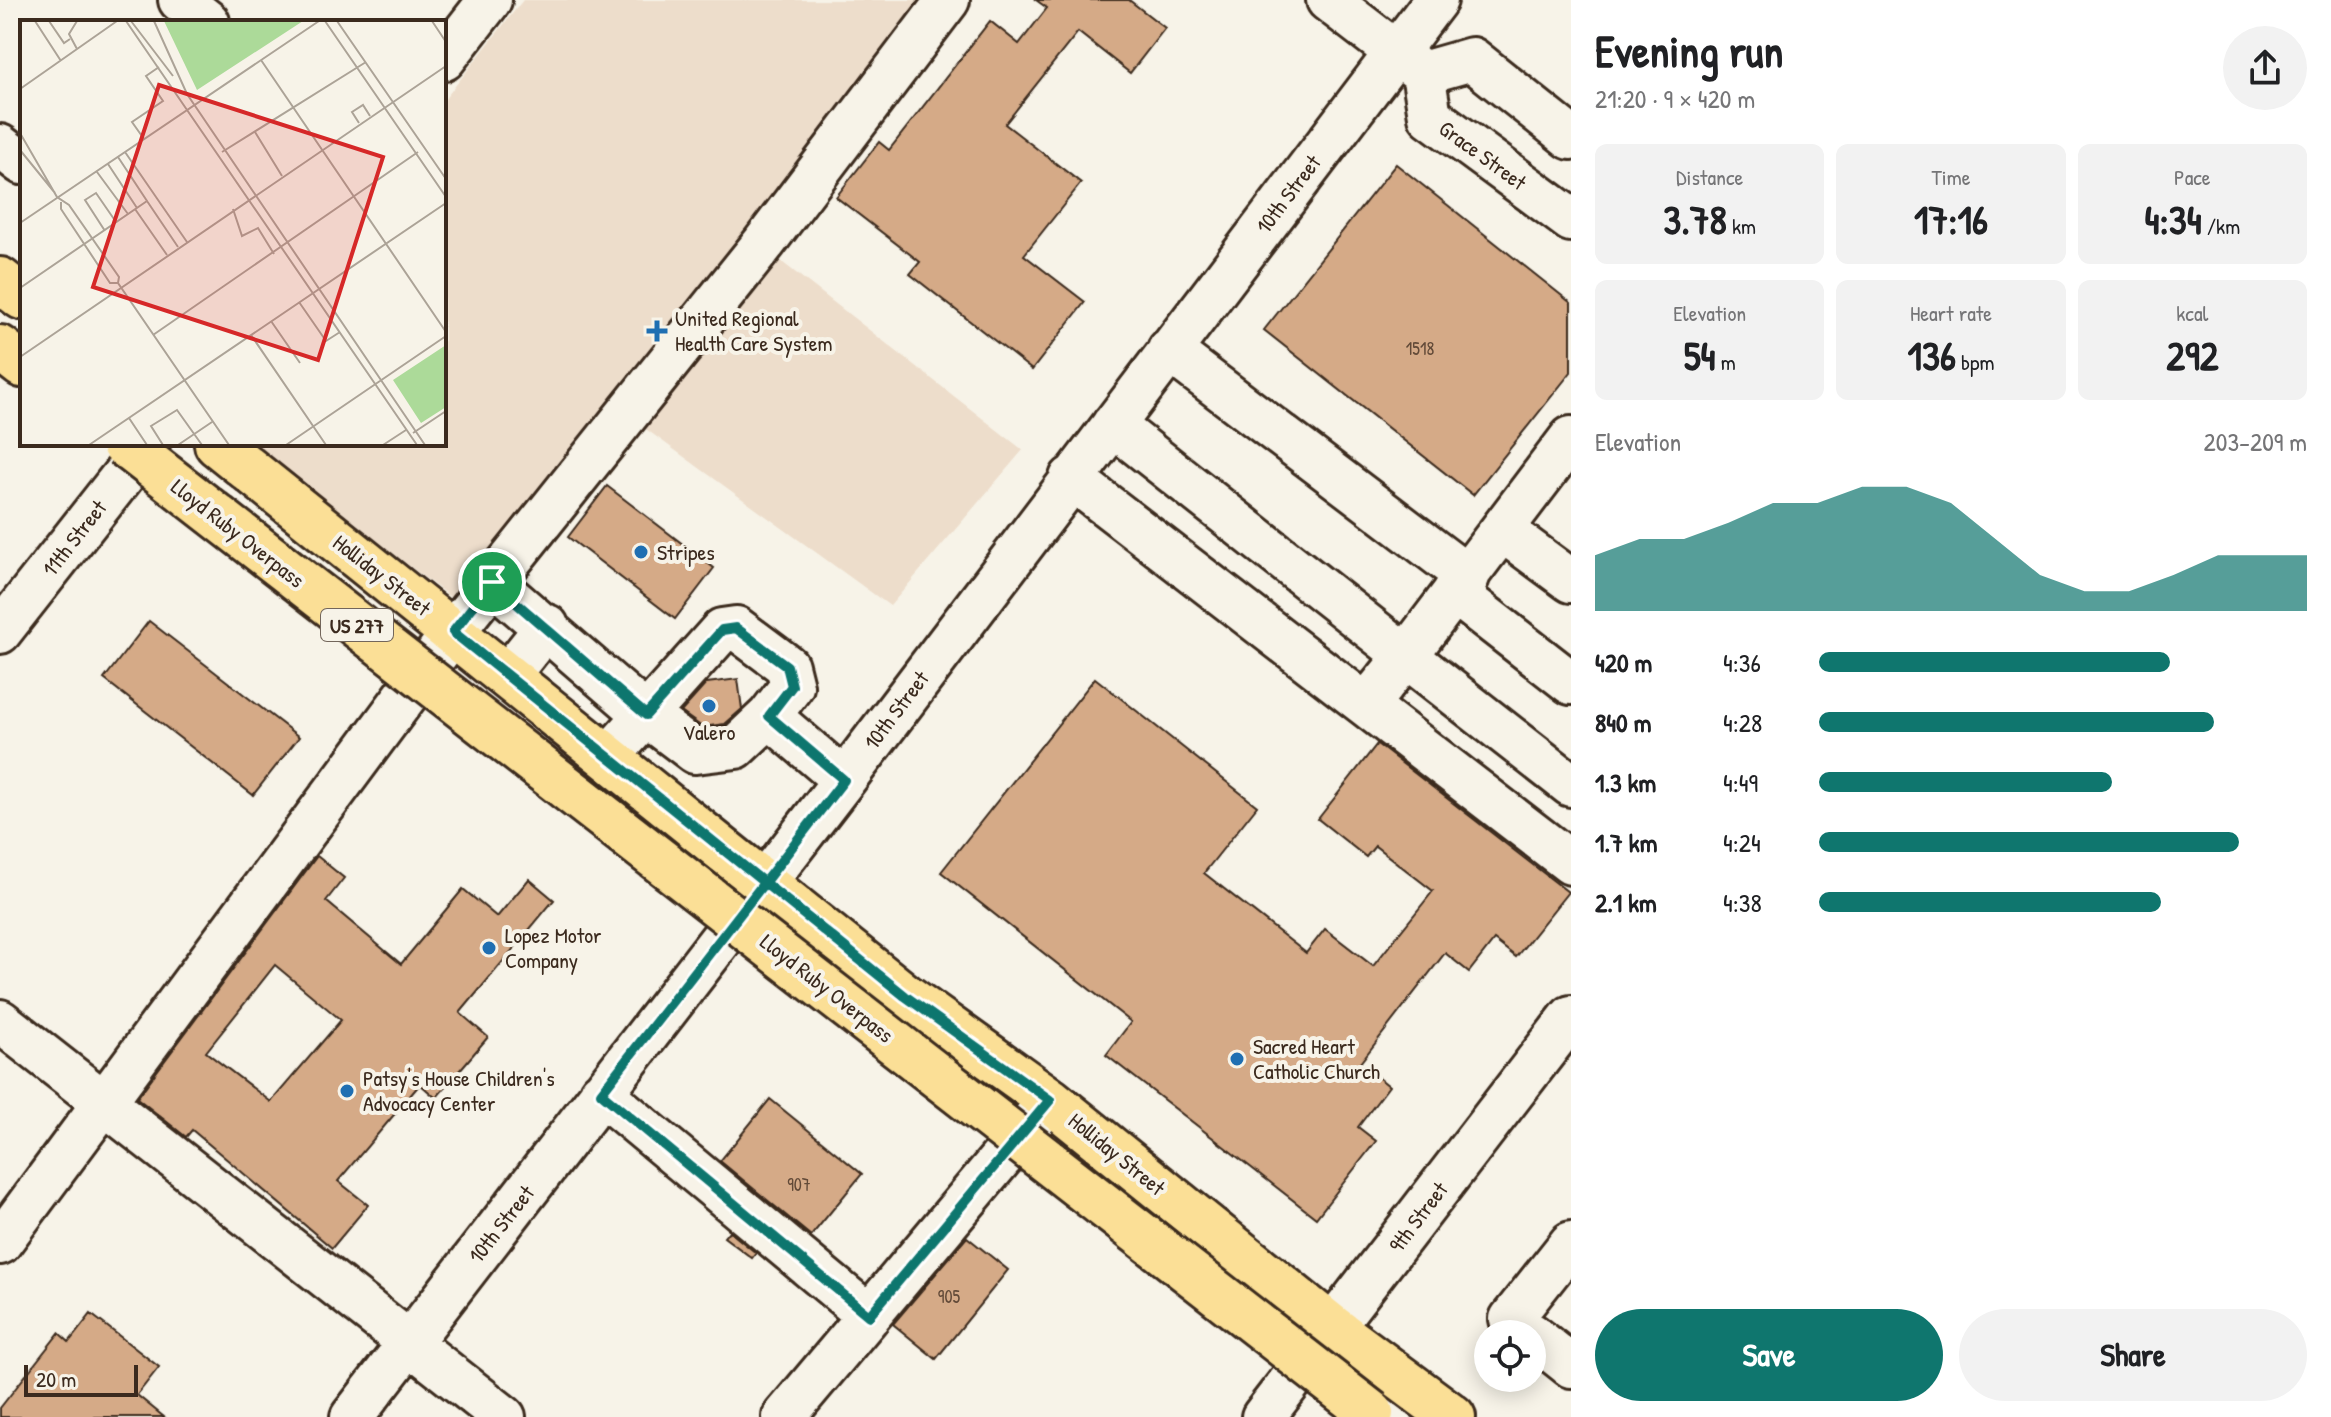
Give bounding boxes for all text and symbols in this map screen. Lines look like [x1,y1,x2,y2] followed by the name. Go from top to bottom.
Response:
[20,20,446,446] inset map
[1595,21,1783,81] text: Evening run
[2223,26,2307,110] button: share
[1595,81,1755,116] text: 21:20 · 9 × 420 m
[1433,113,1533,197] street label: Grace Street
[1249,148,1328,239] street label: 10th Street
[1676,162,1743,192] text: Distance
[1932,162,1970,192] text: Time
[2174,162,2211,192] text: Pace
[1663,192,1727,246] text: 3.78
[1914,192,1988,246] text: 17:16
[2144,192,2202,246] text: 4:34
[1727,211,1756,241] text: km
[2202,211,2240,241] text: /km
[1673,298,1746,328] text: Elevation
[1910,298,1992,328] text: Heart rate
[2176,298,2208,328] text: kcal
[675,303,833,358] place label: United Regional Health Care System
[646,320,668,342] marker: United Regional Health Care System
[1684,328,1716,382] text: 54
[1908,328,1956,382] text: 136
[2166,328,2218,382] text: 292
[1406,336,1434,361] house number: 1518
[1716,347,1736,377] text: m
[1956,347,1994,377] text: bpm
[1595,424,1681,459] text: Elevation
[2204,424,2307,459] text: 203–209 m
[165,472,311,594] street label: Lloyd Ruby Overpass
[35,493,113,582] street label: 11th Street
[327,527,437,623] street label: Holliday Street
[657,537,715,567] place label: Stripes
[632,543,650,561] marker: Stripes
[458,548,526,616] pin
[470,560,514,604] icon: arrive
[321,609,393,641] road number: US 277
[1595,645,1652,680] text: 420 m
[1723,645,1761,680] text: 4:36
[857,664,936,755] street label: 10th Street
[700,697,718,715] marker: Valero
[1595,705,1651,740] text: 840 m
[1723,705,1762,740] text: 4:28
[683,717,736,747] place label: Valero
[1595,765,1656,800] text: 1.3 km
[1723,765,1758,800] text: 4:49
[1595,825,1657,860] text: 1.7 km
[1723,825,1761,860] text: 4:24
[1595,885,1657,920] text: 2.1 km
[1723,885,1762,920] text: 4:38
[505,920,602,975] place label: Lopez Motor Company
[754,927,900,1049] street label: Lloyd Ruby Overpass
[480,939,498,957] marker: Lopez Motor Company
[1253,1031,1380,1086] place label: Sacred Heart Catholic Church
[1228,1050,1246,1068] marker: Sacred Heart Catholic Church
[363,1063,555,1118] place label: Patsy's House Children's Advocacy Center
[338,1082,356,1100] marker: Patsy's House Children's Advocacy Center
[1062,1106,1172,1203] street label: Holliday Street
[787,1172,811,1197] house number: 907
[1382,1175,1455,1258] street label: 9th Street
[461,1179,541,1269] street label: 10th Street
[938,1284,961,1309] house number: 905
[1595,1309,1943,1401] button: Save
[1959,1309,2307,1401] button: Share
[1474,1320,1546,1392] map controls
[1474,1320,1546,1392] button: locate
[24,1361,138,1397] scale bar
[36,1364,76,1394] text: 20 m

